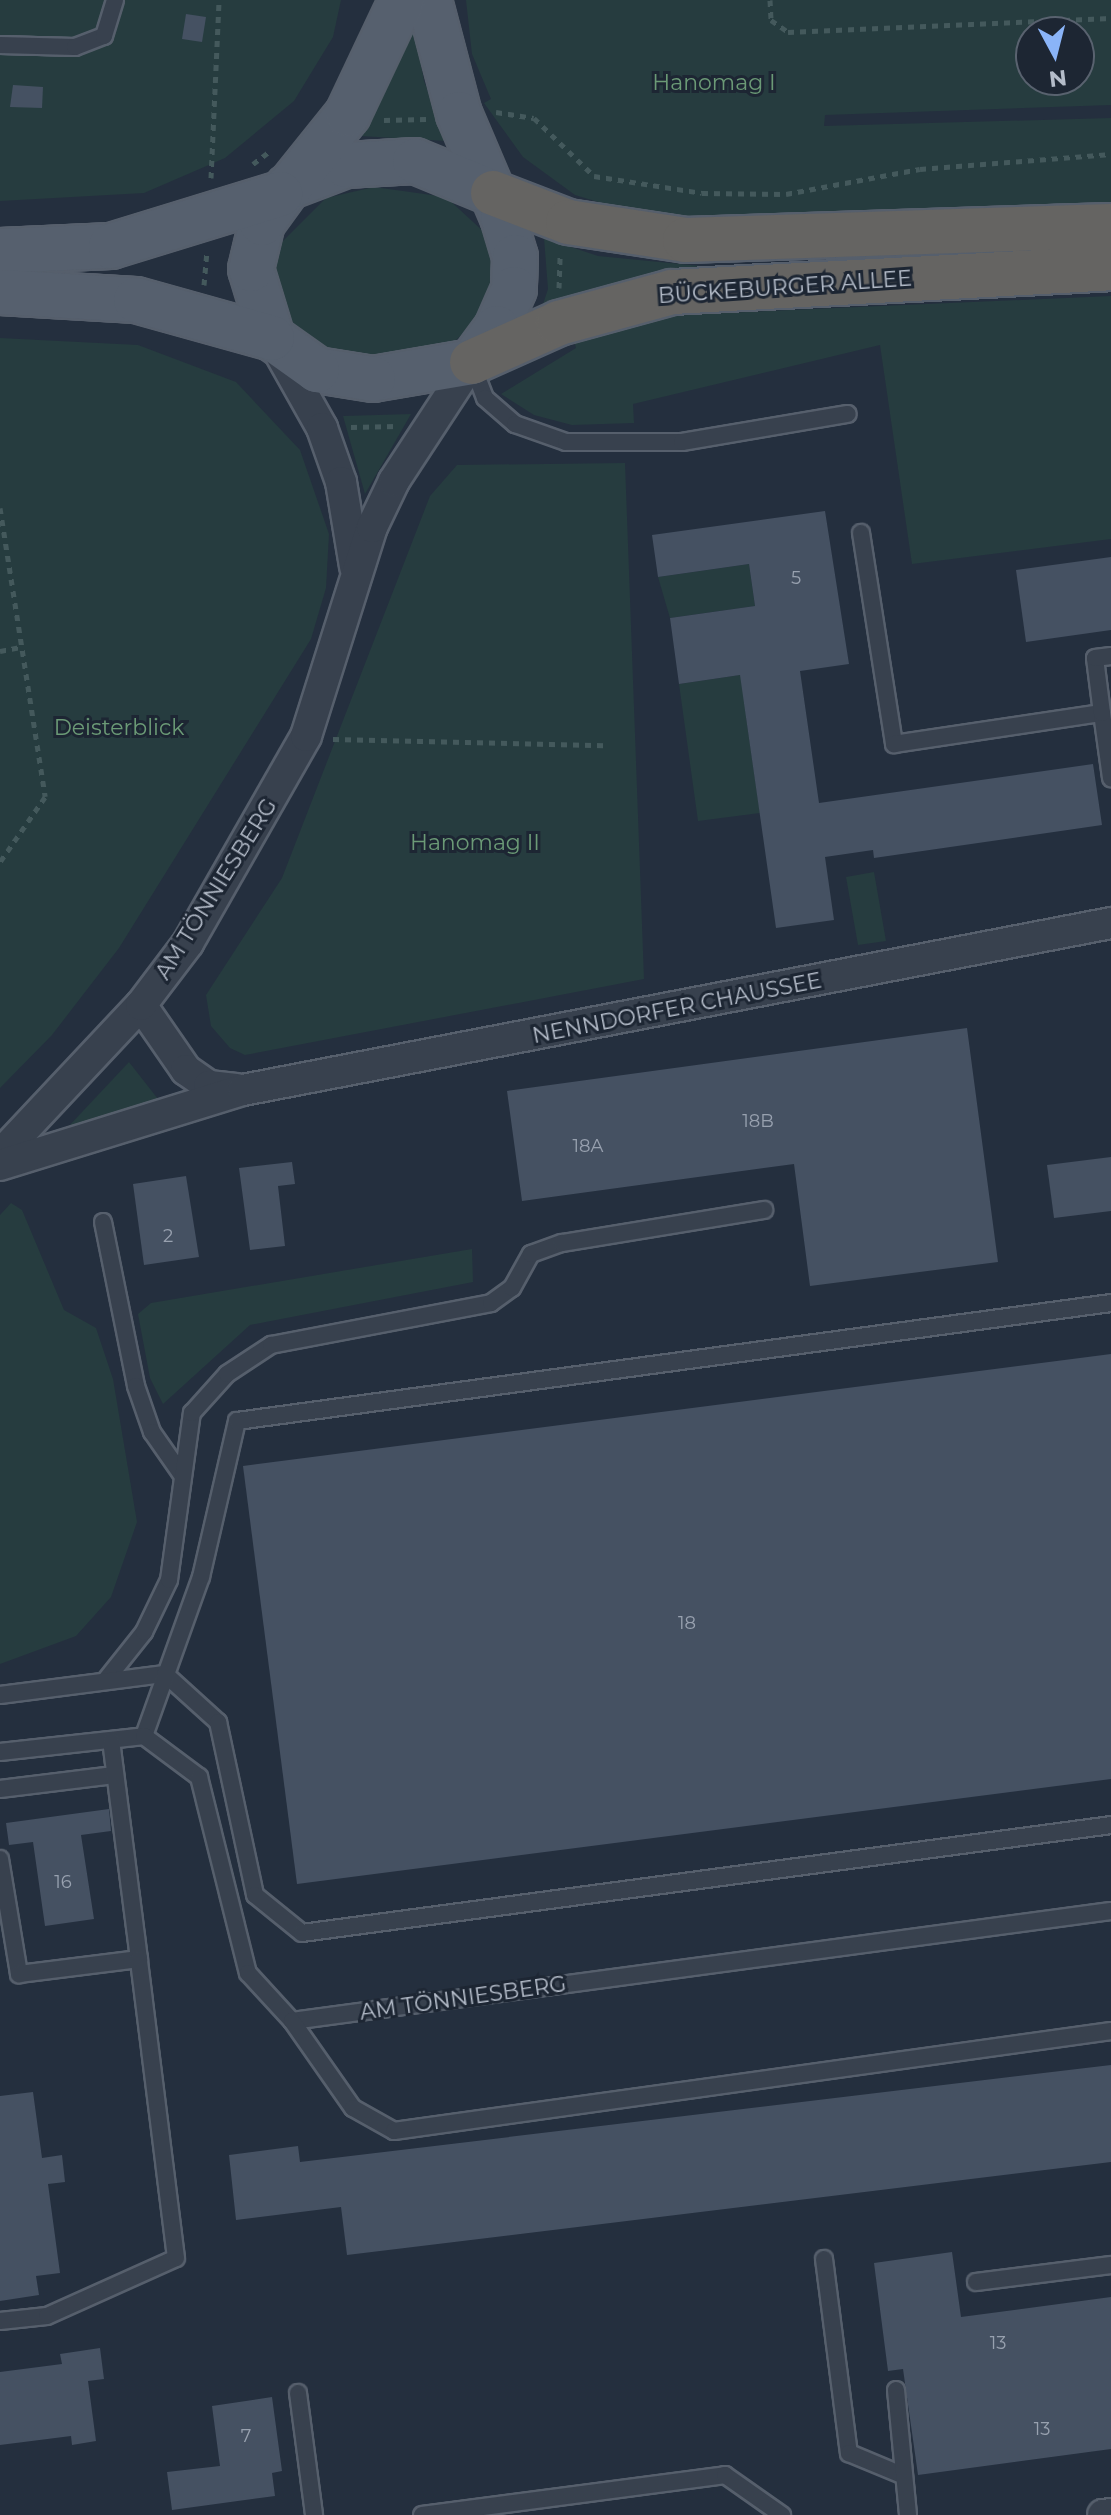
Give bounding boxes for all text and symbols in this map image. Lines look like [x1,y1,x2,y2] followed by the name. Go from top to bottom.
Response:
[1015,16,1095,96] north arrow
[1047,64,1068,93] text: N
[652,70,776,96] park label: Hanomag I
[657,265,913,309] street label: BÜCKEBURGER ALLEE
[791,567,801,589] house number: 5
[54,715,184,741] park label: Deisterblick
[150,794,282,984] street label: AM TÖNNIESBERG
[410,830,540,856] park label: Hanomag II
[530,967,824,1049] street label: NENNDORFER CHAUSSEE
[742,1110,774,1132] house number: 18B
[573,1135,603,1157] house number: 18A
[163,1225,173,1247] house number: 2
[678,1612,696,1634] house number: 18
[54,1871,72,1893] house number: 16
[358,1970,568,2026] street label: AM TÖNNIESBERG
[990,2332,1006,2354] house number: 13
[1034,2418,1050,2440] house number: 13
[241,2425,251,2447] house number: 7

